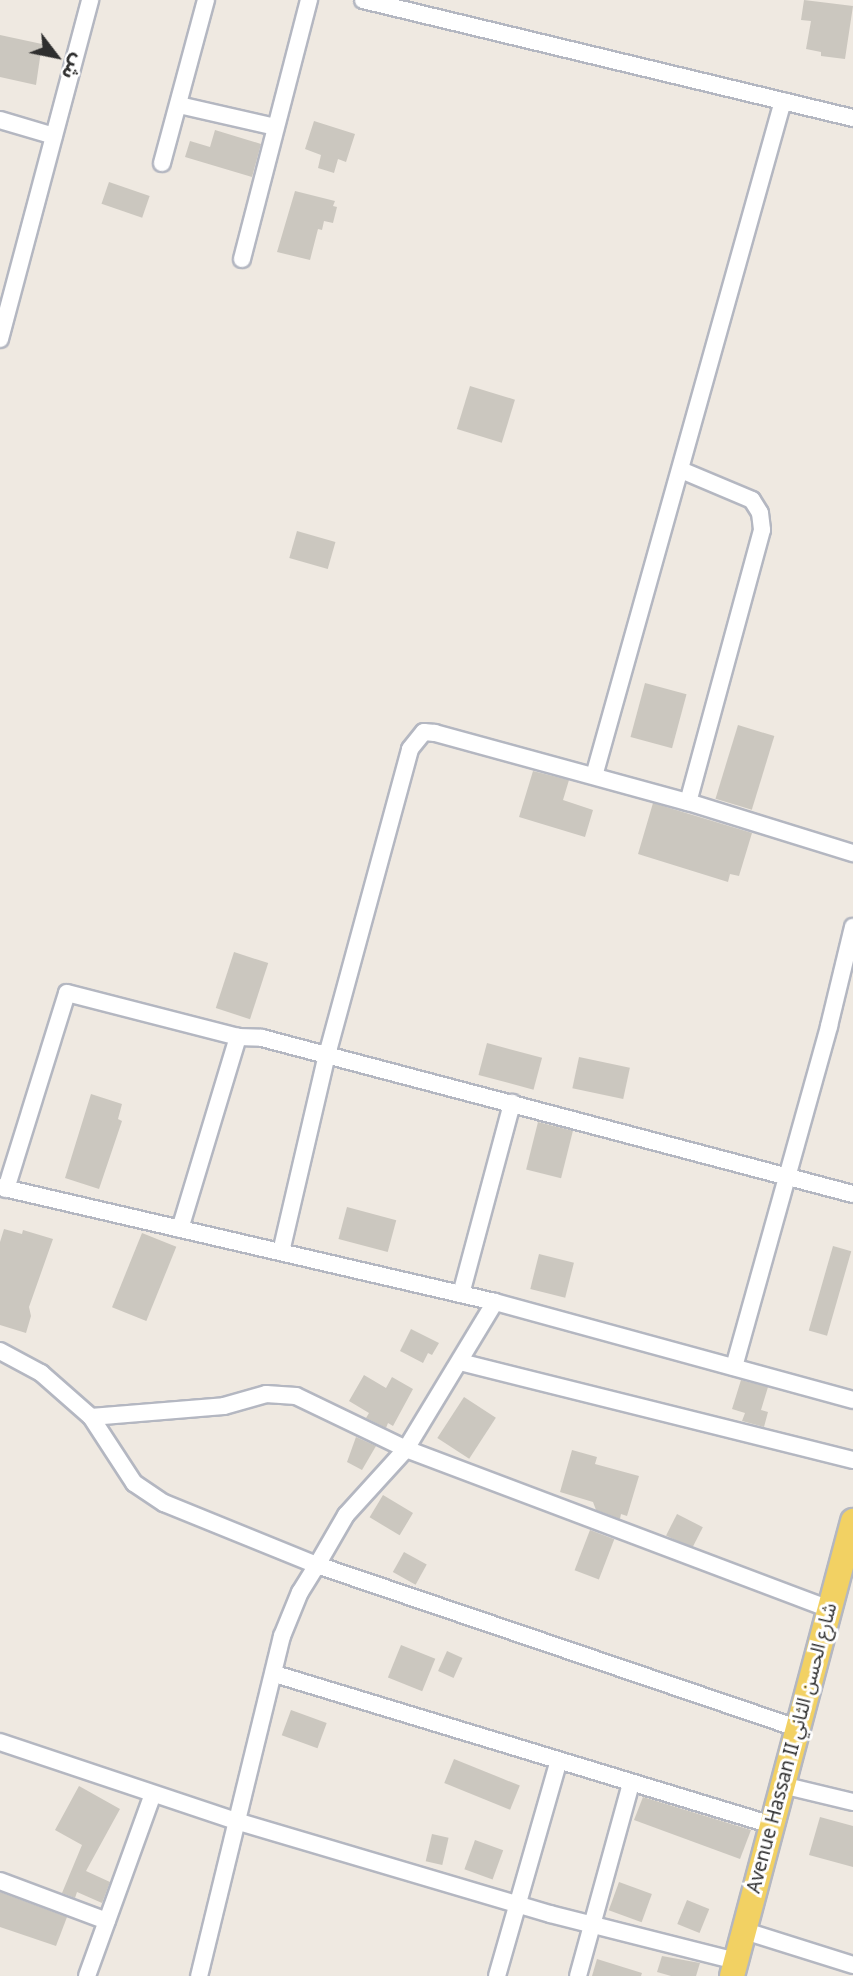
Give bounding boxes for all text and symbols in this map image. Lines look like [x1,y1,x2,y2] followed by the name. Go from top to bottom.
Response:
[21,21,91,91] north arrow
[56,49,92,85] text: ش
[742,1600,842,1896] street label: Avenue Hassan II شارع الحسن الثاني

